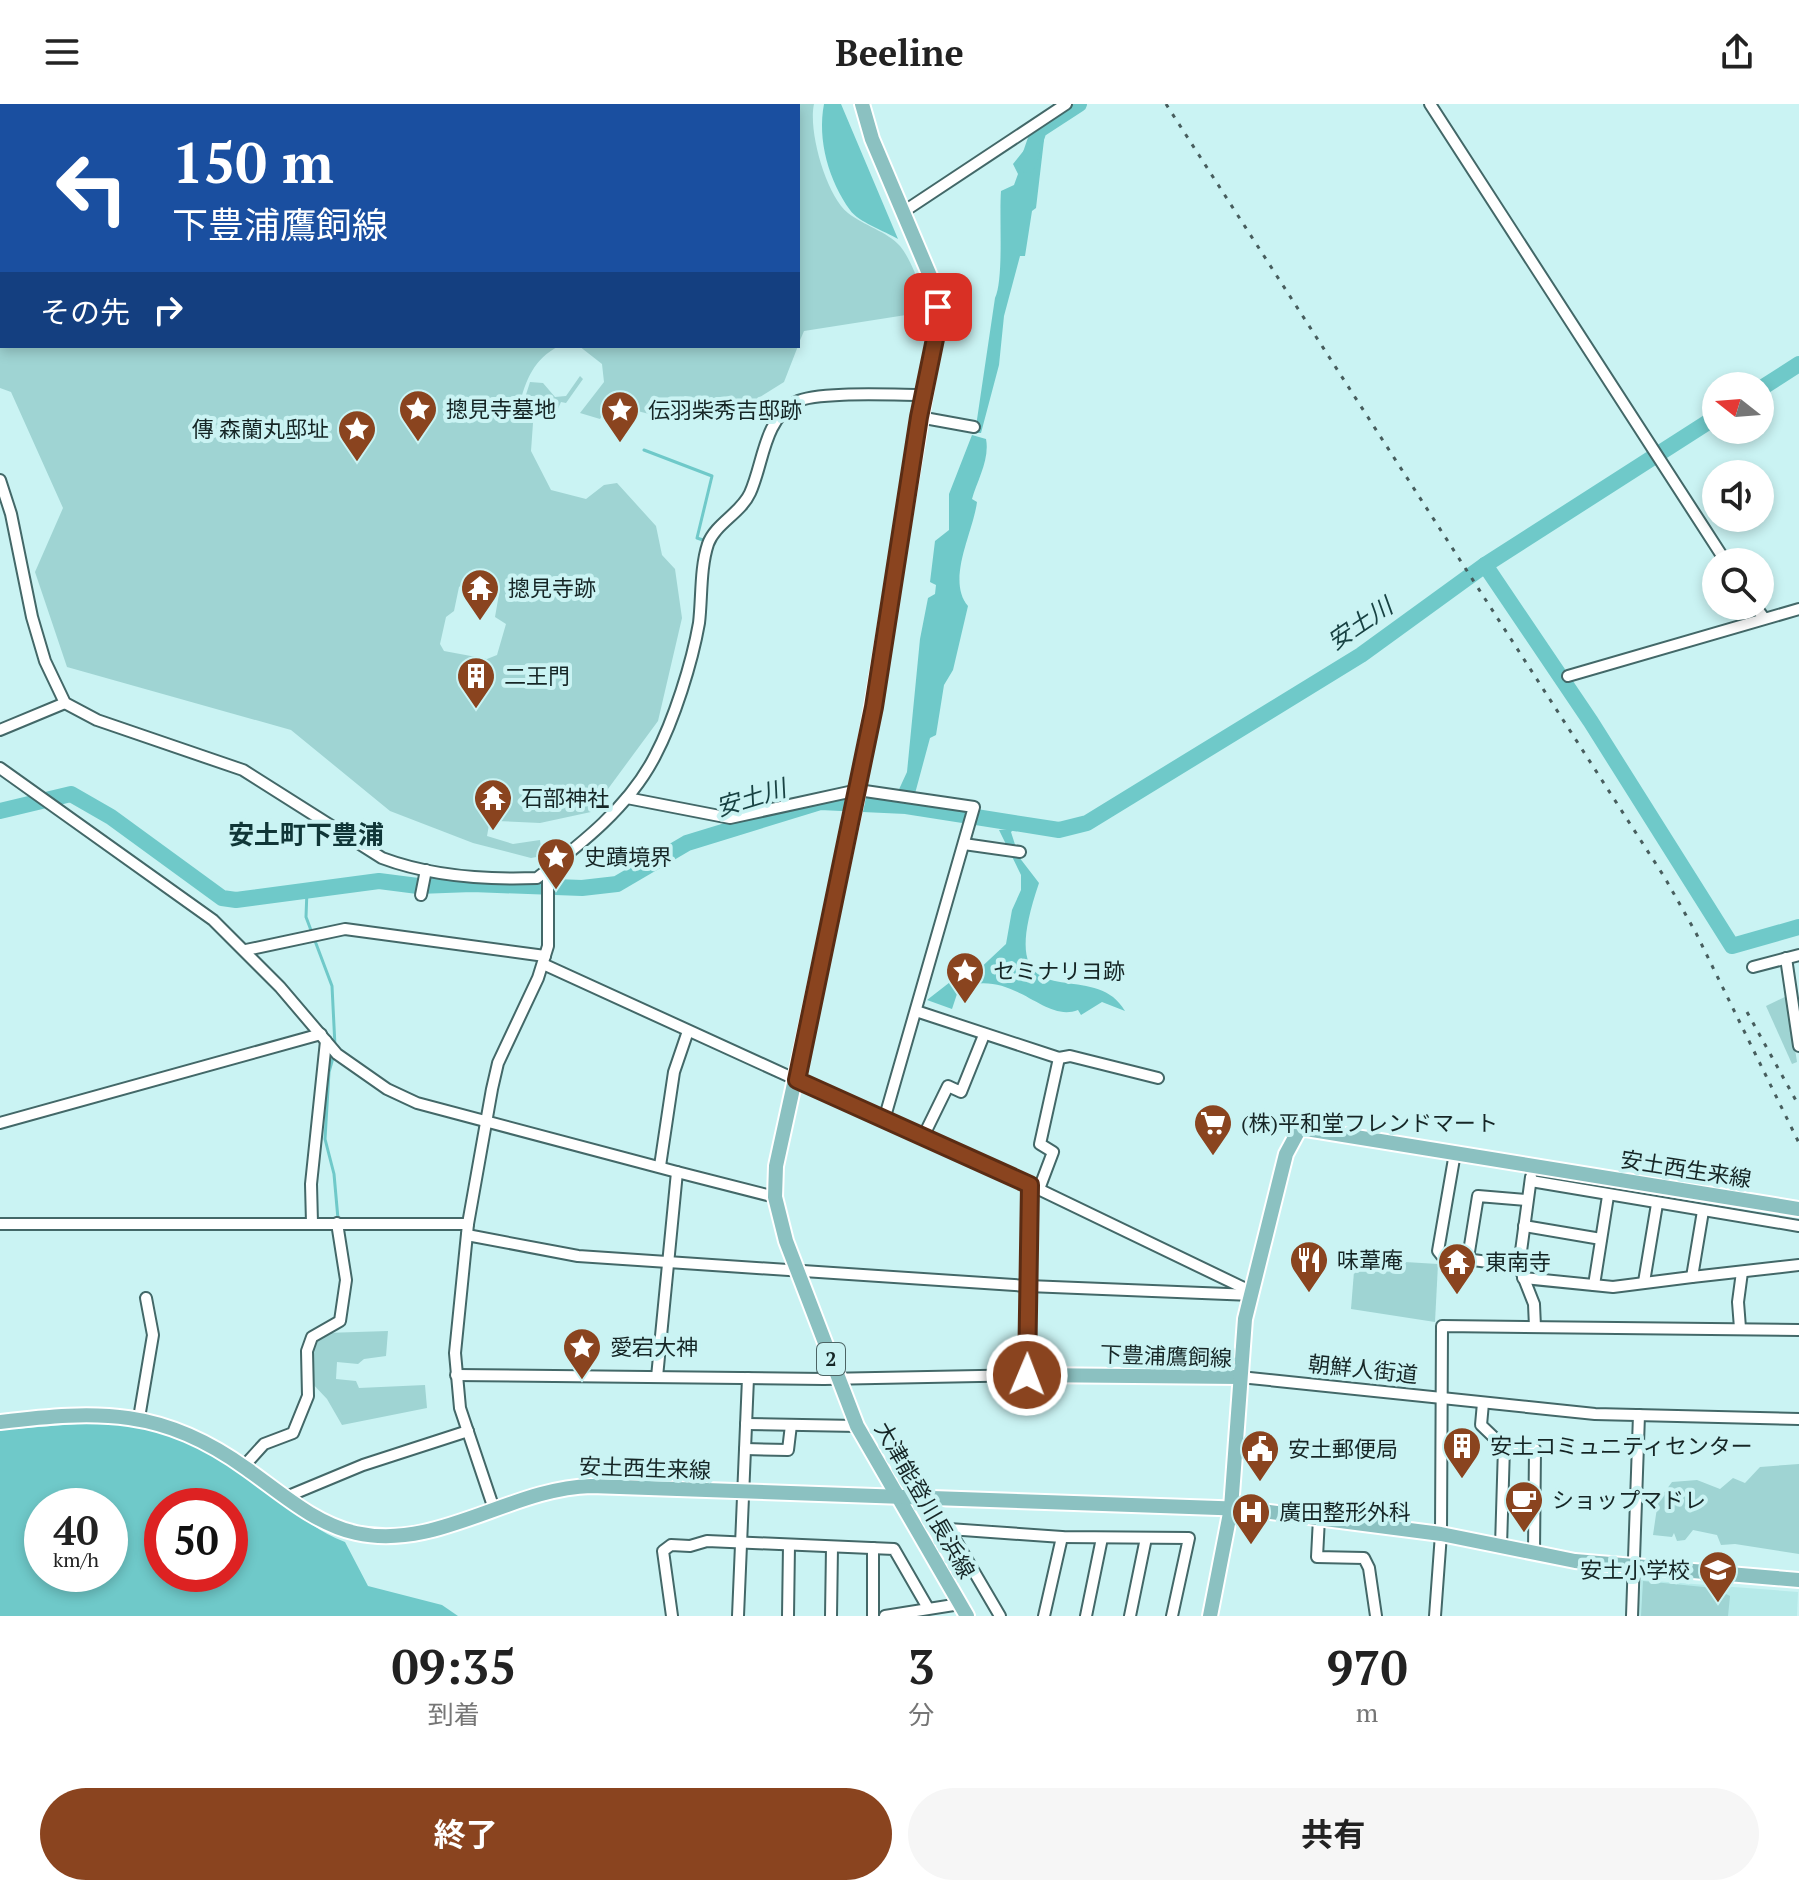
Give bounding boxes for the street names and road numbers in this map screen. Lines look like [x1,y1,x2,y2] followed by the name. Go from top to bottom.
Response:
[1619,1144,1754,1193] street label: 安土西生来線
[1100,1339,1232,1372] street label: 下豊浦鷹飼線
[817,1343,845,1375] road number: 2
[1307,1348,1419,1389] street label: 朝鮮人街道
[869,1416,982,1583] street label: 大津能登川長浜線
[579,1451,711,1484] street label: 安土西生来線

